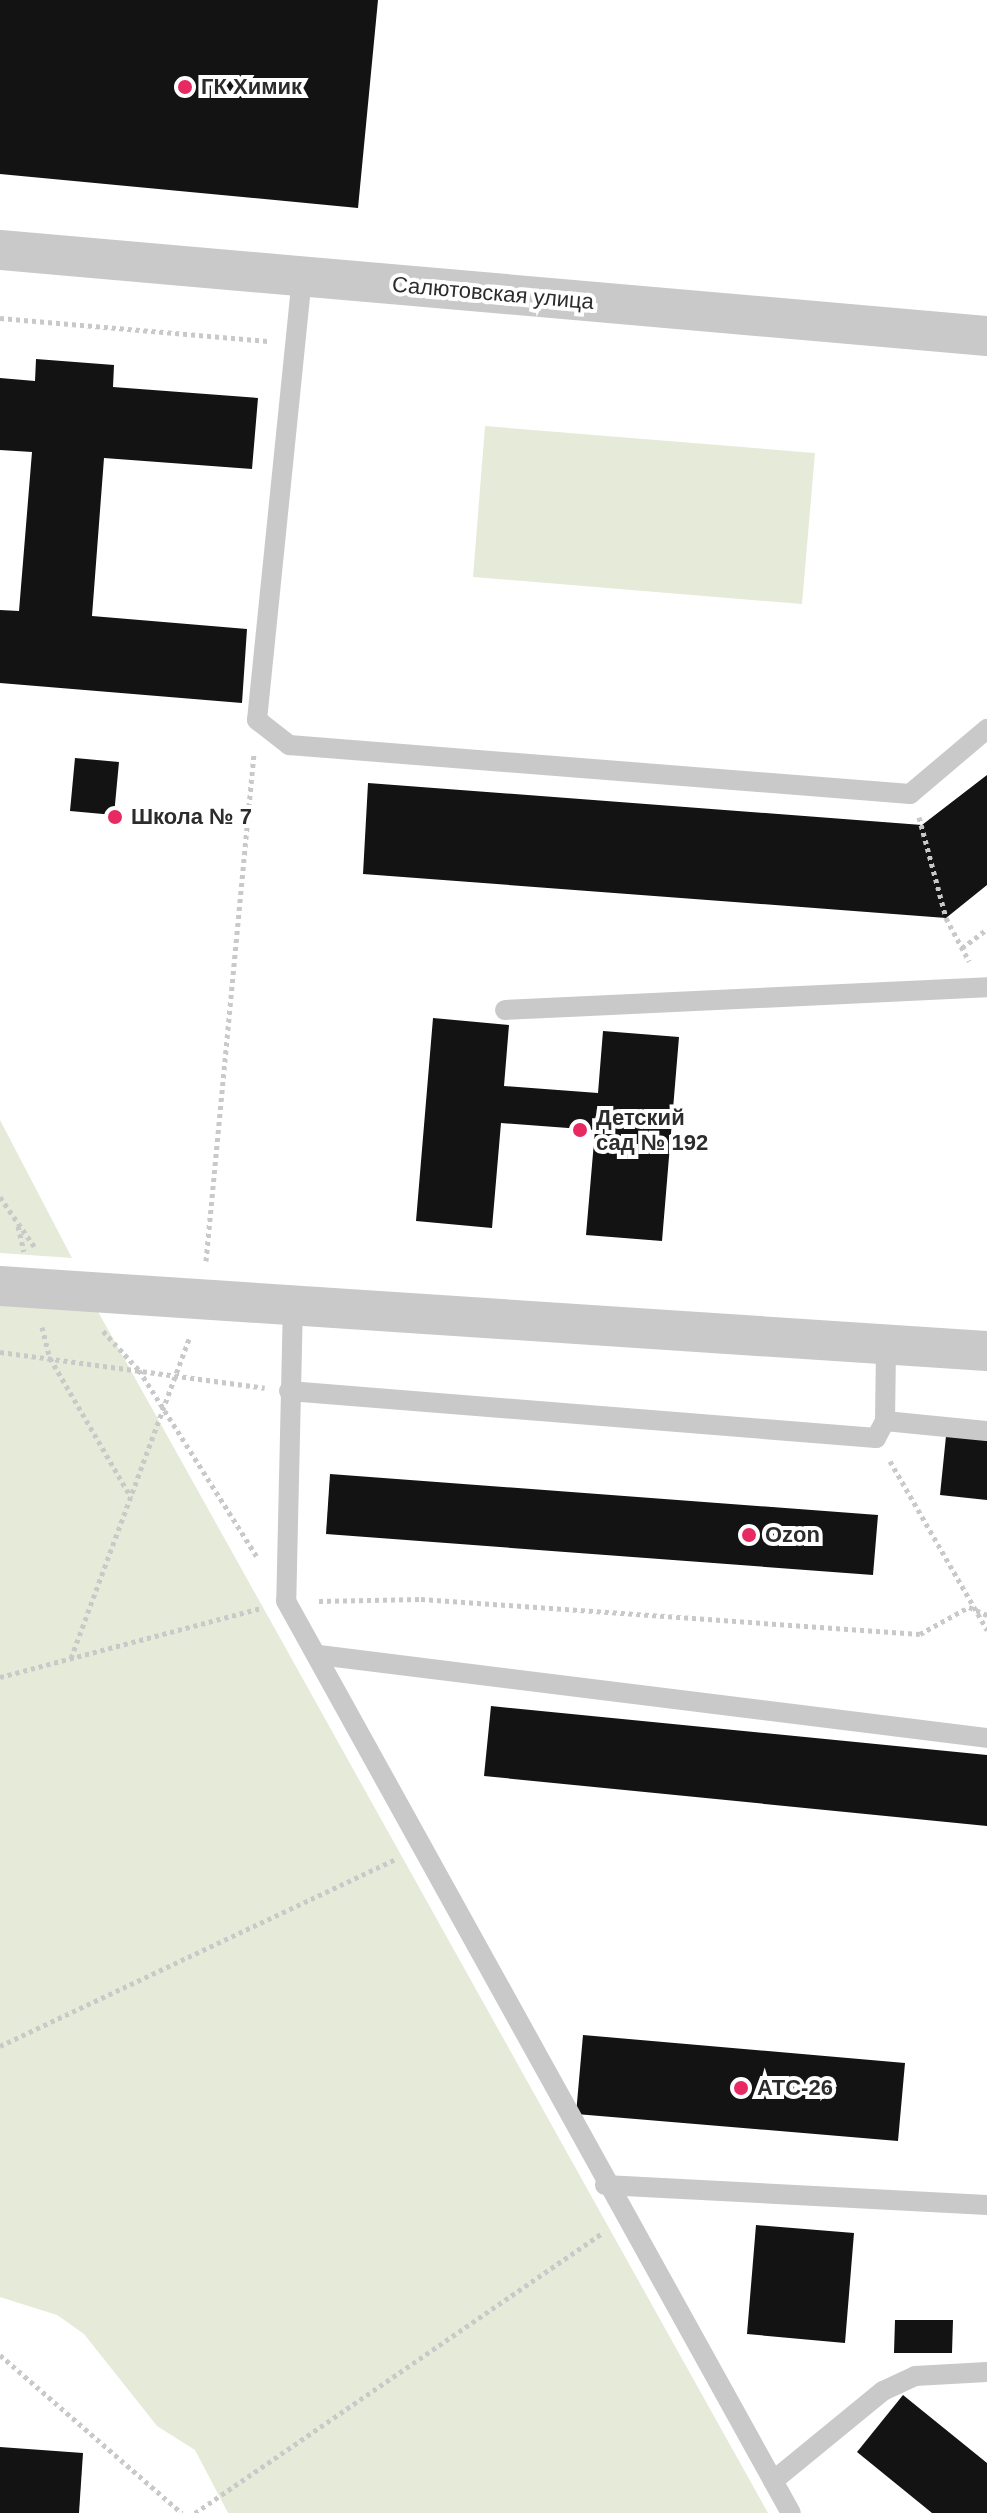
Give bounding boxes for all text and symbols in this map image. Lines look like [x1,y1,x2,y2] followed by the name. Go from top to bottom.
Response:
[201,74,302,100] place label: ГК Химик
[176,78,194,96] marker: ГК Химик
[391,271,595,315] street label: Салютовская улица
[131,804,252,830] place label: Школа № 7
[106,808,124,826] marker: Школа № 7
[596,1104,708,1156] place label: Детский сад № 192
[571,1121,589,1139] marker: Детский сад № 192
[765,1522,820,1548] place label: Ozon
[740,1526,758,1544] marker: Ozon
[757,2075,833,2101] place label: АТС-26
[732,2079,750,2097] marker: АТС-26

